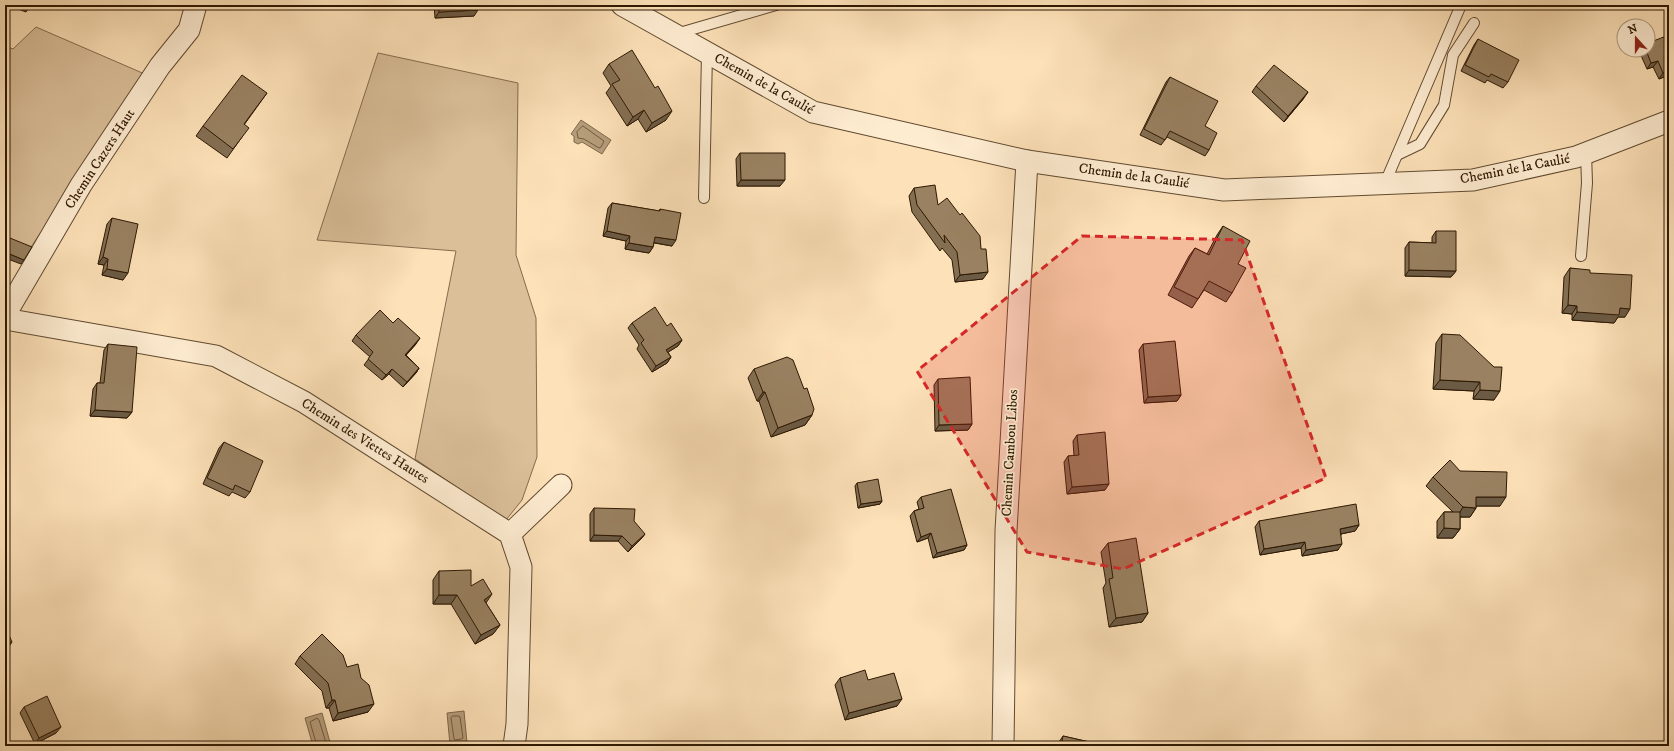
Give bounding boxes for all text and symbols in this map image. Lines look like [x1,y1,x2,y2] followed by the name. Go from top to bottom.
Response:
[1616,18,1656,58] north arrow
[1626,21,1639,38] text: N
[711,49,817,119] street label: Chemin de la Caulié
[61,105,139,212] street label: Chemin Cazers Haut
[1459,149,1572,188] street label: Chemin de la Caulié
[1078,159,1191,193] street label: Chemin de la Caulié
[998,389,1022,517] street label: Chemin Cambou Libos
[298,394,433,488] street label: Chemin des Viettes Hautes

